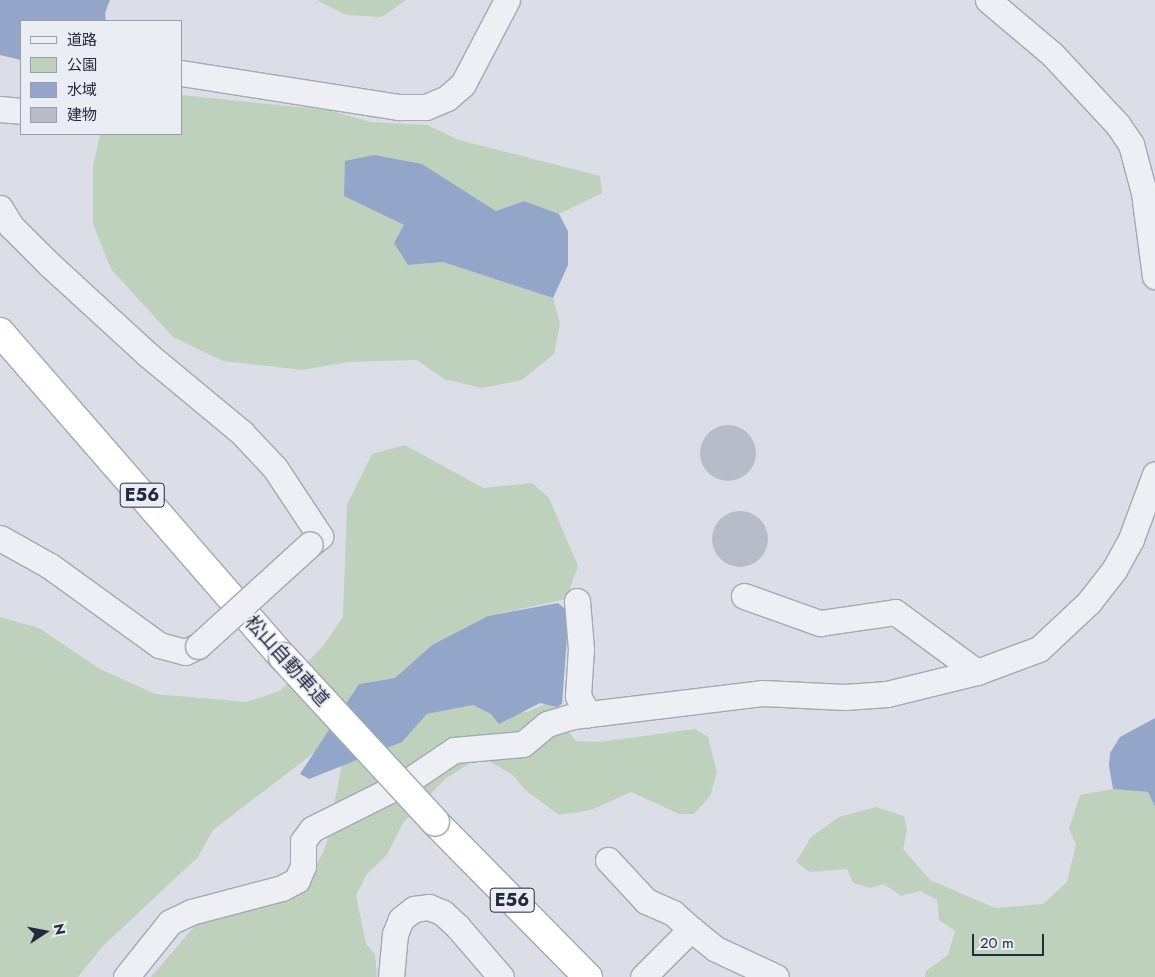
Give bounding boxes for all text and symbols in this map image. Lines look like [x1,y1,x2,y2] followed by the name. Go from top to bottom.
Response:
[20,20,182,135] legend
[67,29,97,51] text: 道路
[67,54,97,76] text: 公園
[67,79,97,101] text: 水域
[67,104,97,126] text: 建物
[120,480,164,510] road number: E56
[240,611,334,711] street label: 松山自動車道
[490,884,534,916] road number: E56
[20,907,70,957] north arrow
[49,922,71,937] text: N
[975,924,1048,956] scale bar
[980,932,1014,954] text: 20 m

